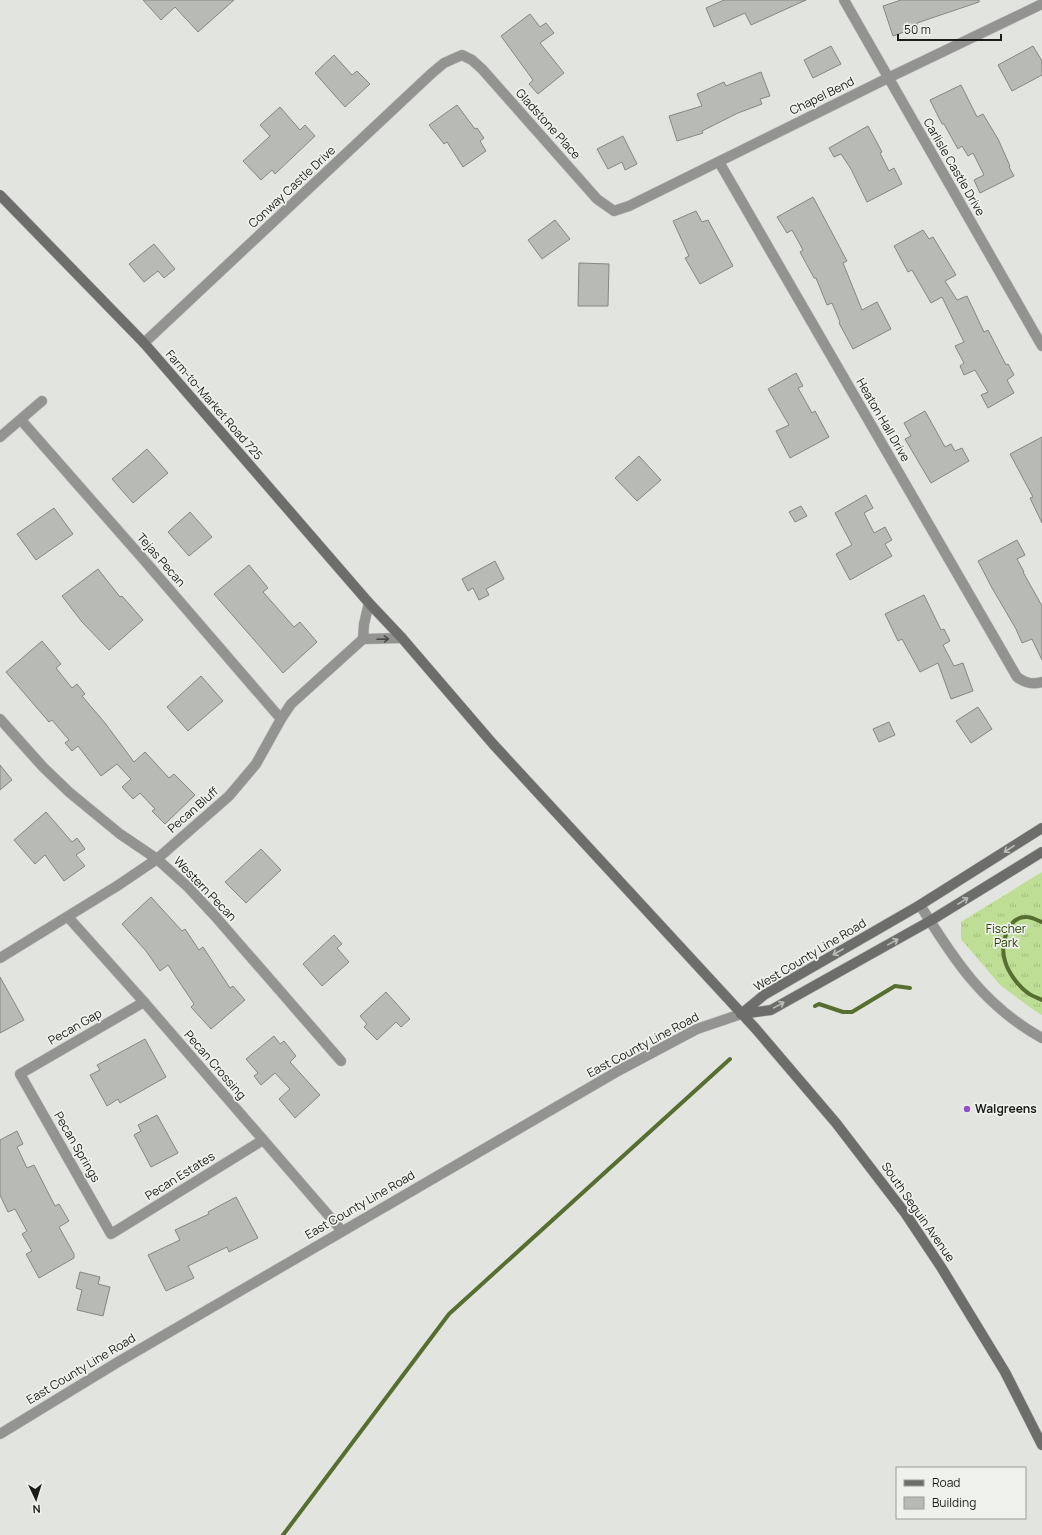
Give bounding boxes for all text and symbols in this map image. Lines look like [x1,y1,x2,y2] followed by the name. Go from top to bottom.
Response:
[898,16,1001,42] scale bar
[904,21,931,38] text: 50 m
[787,73,857,119] street label: Chapel Bend
[512,85,585,163] street label: Gladstone Place
[919,115,989,219] street label: Carlisle Castle Drive
[244,142,339,232] street label: Conway Castle Drive
[162,346,267,463] street label: Farm-to-Market Road 725
[853,375,914,465] street label: Heaton Hall Drive
[133,529,190,590] street label: Tejas Pecan
[376,635,389,642] one-way arrow
[164,783,222,836] street label: Pecan Bluff
[1004,845,1015,853] one-way arrow
[170,853,241,925] street label: Western Pecan
[957,896,969,904] one-way arrow
[750,914,869,995] street label: West County Line Road
[986,920,1027,951] park label: Fischer Park
[886,938,898,945] one-way arrow
[832,949,844,957] one-way arrow
[773,1001,785,1009] one-way arrow
[45,1004,105,1049] street label: Pecan Gap
[584,1008,702,1081] street label: East County Line Road
[181,1026,250,1103] street label: Pecan Crossing
[975,1100,1037,1117] place label: Walgreens
[962,1104,972,1114] marker: Walgreens
[50,1108,105,1185] street label: Pecan Springs
[142,1147,218,1204] street label: Pecan Estates
[878,1159,959,1265] street label: South Seguin Avenue
[302,1166,418,1243] street label: East County Line Road
[23,1329,138,1408] street label: East County Line Road
[896,1467,1026,1519] legend
[932,1474,960,1491] text: Road
[16,1479,56,1519] north arrow
[932,1494,976,1511] text: Building
[32,1502,41,1517] text: N

